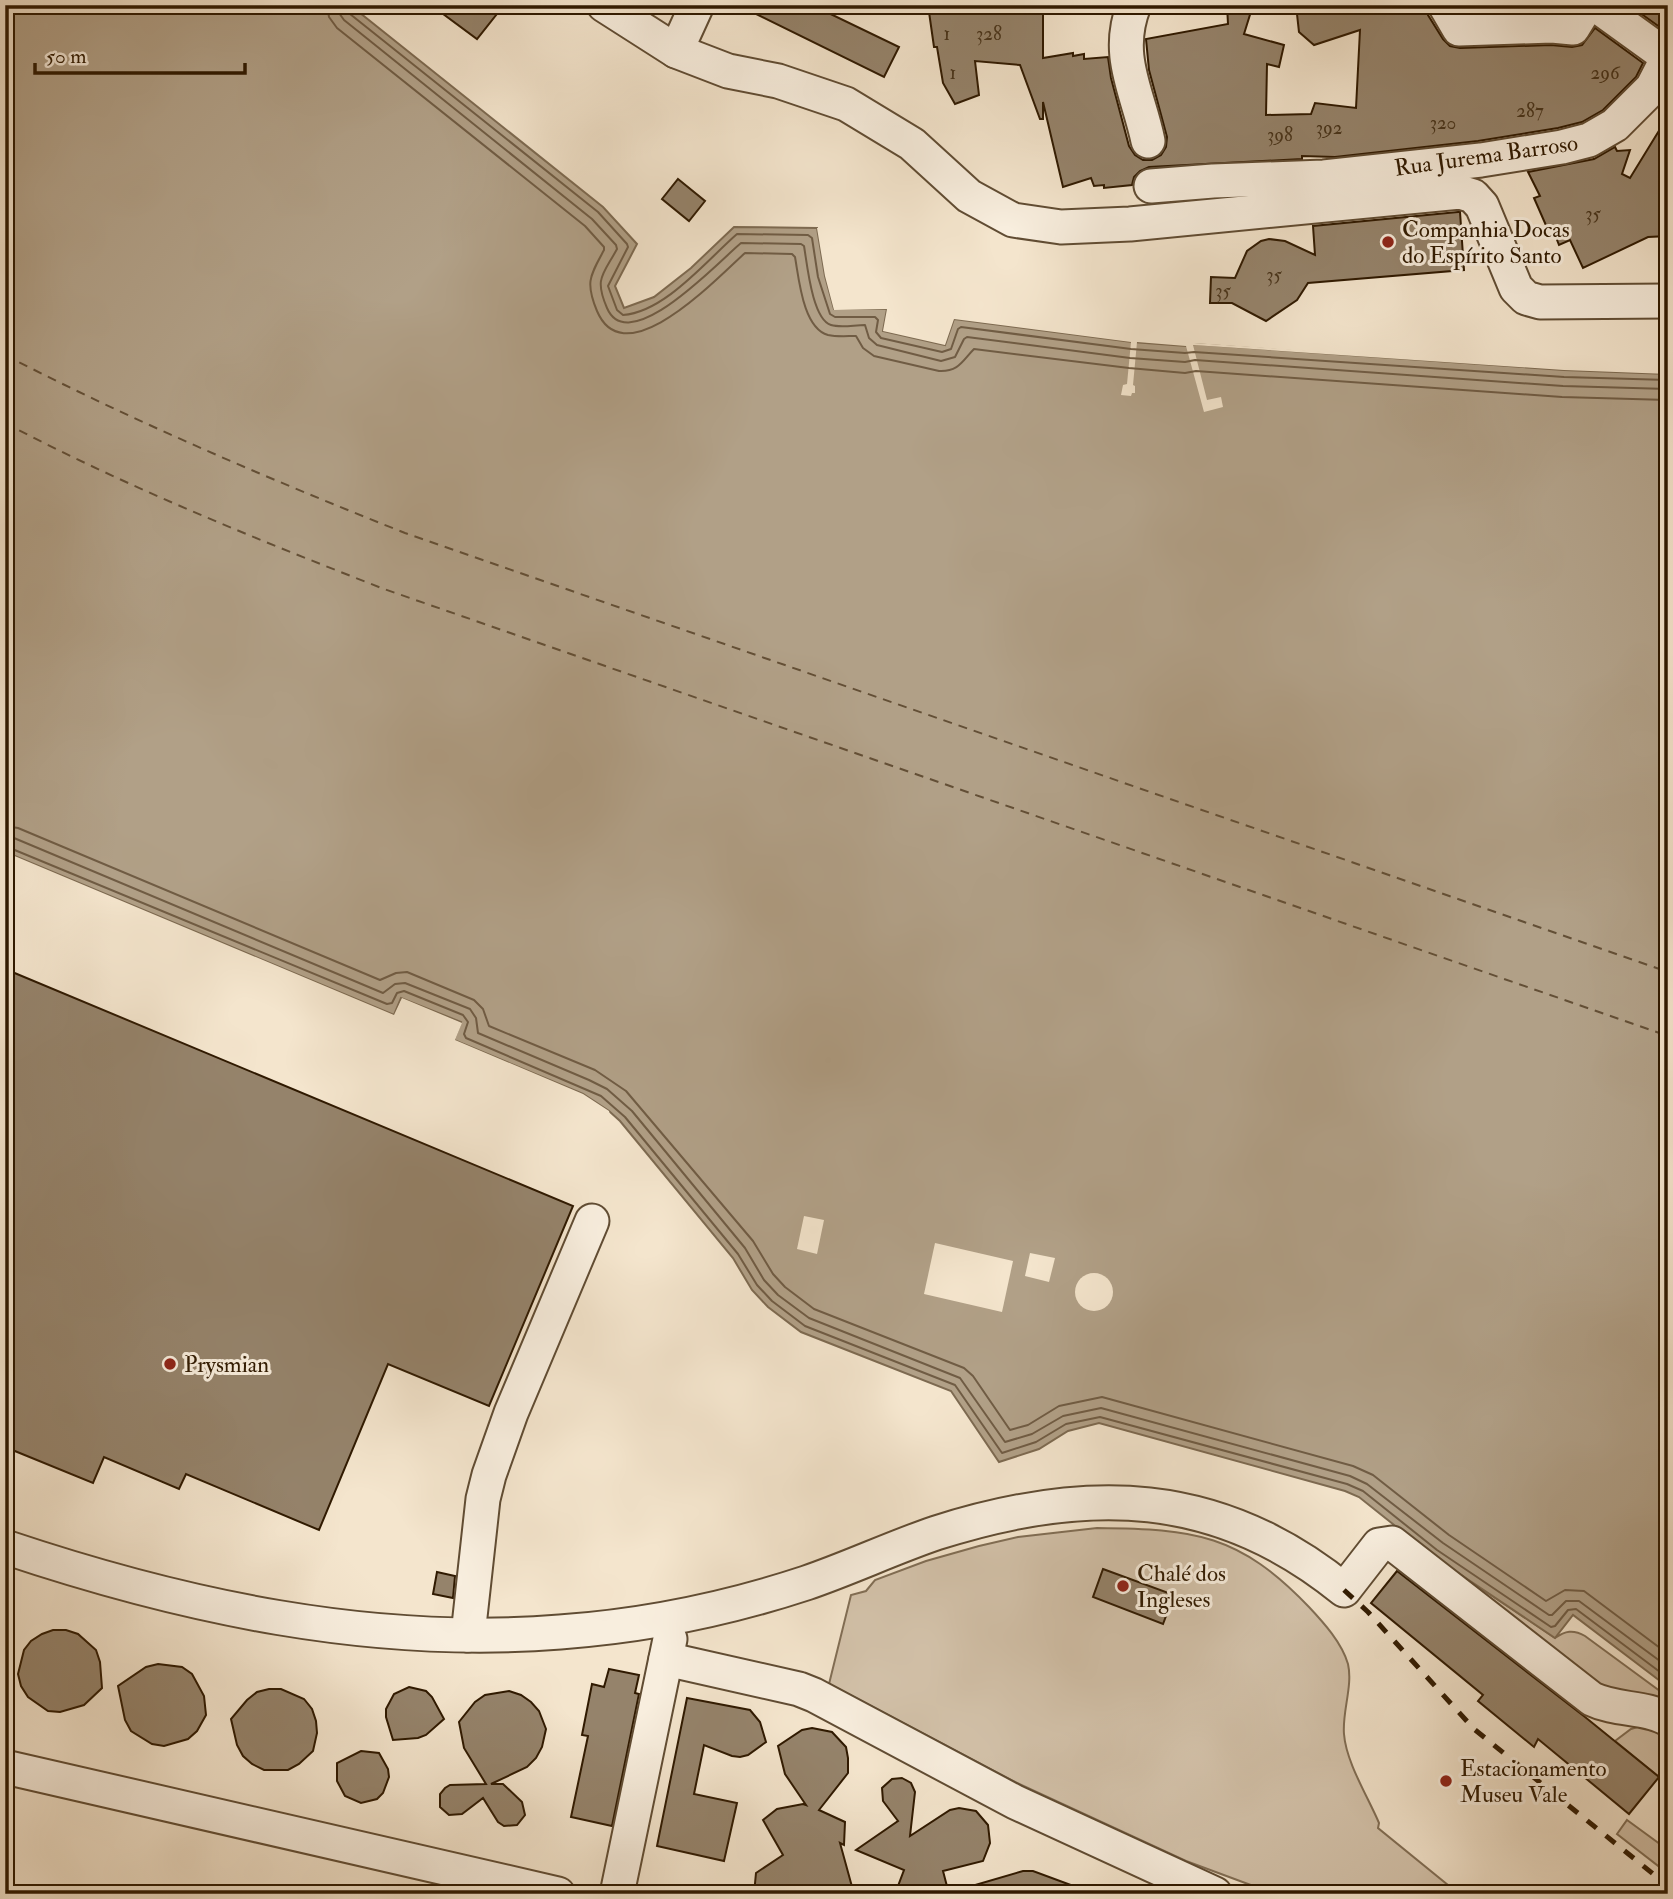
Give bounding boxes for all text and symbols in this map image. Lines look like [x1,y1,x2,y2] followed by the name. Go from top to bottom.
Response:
[944,22,950,46] house number: 1
[976,22,1002,46] house number: 328
[35,32,245,76] scale bar
[46,43,87,70] text: 50 m
[950,61,956,85] house number: 1
[1591,61,1621,85] house number: 296
[1516,99,1544,123] house number: 287
[1430,111,1456,135] house number: 320
[1316,116,1342,140] house number: 392
[1267,123,1293,147] house number: 398
[1392,128,1580,183] street label: Rua Jurema Barroso
[1585,202,1601,226] house number: 35
[1402,215,1570,271] place label: Companhia Docas do Espírito Santo
[1380,234,1396,250] marker: Companhia Docas do Espírito Santo
[1266,263,1282,287] house number: 35
[1215,279,1231,303] house number: 35
[184,1350,269,1379] place label: Prysmian
[162,1356,178,1372] marker: Prysmian
[1137,1559,1226,1614] place label: Chalé dos Ingleses
[1115,1578,1131,1594] marker: Chalé dos Ingleses
[1460,1754,1607,1809] place label: Estacionamento Museu Vale
[1438,1773,1454,1789] marker: Estacionamento Museu Vale

